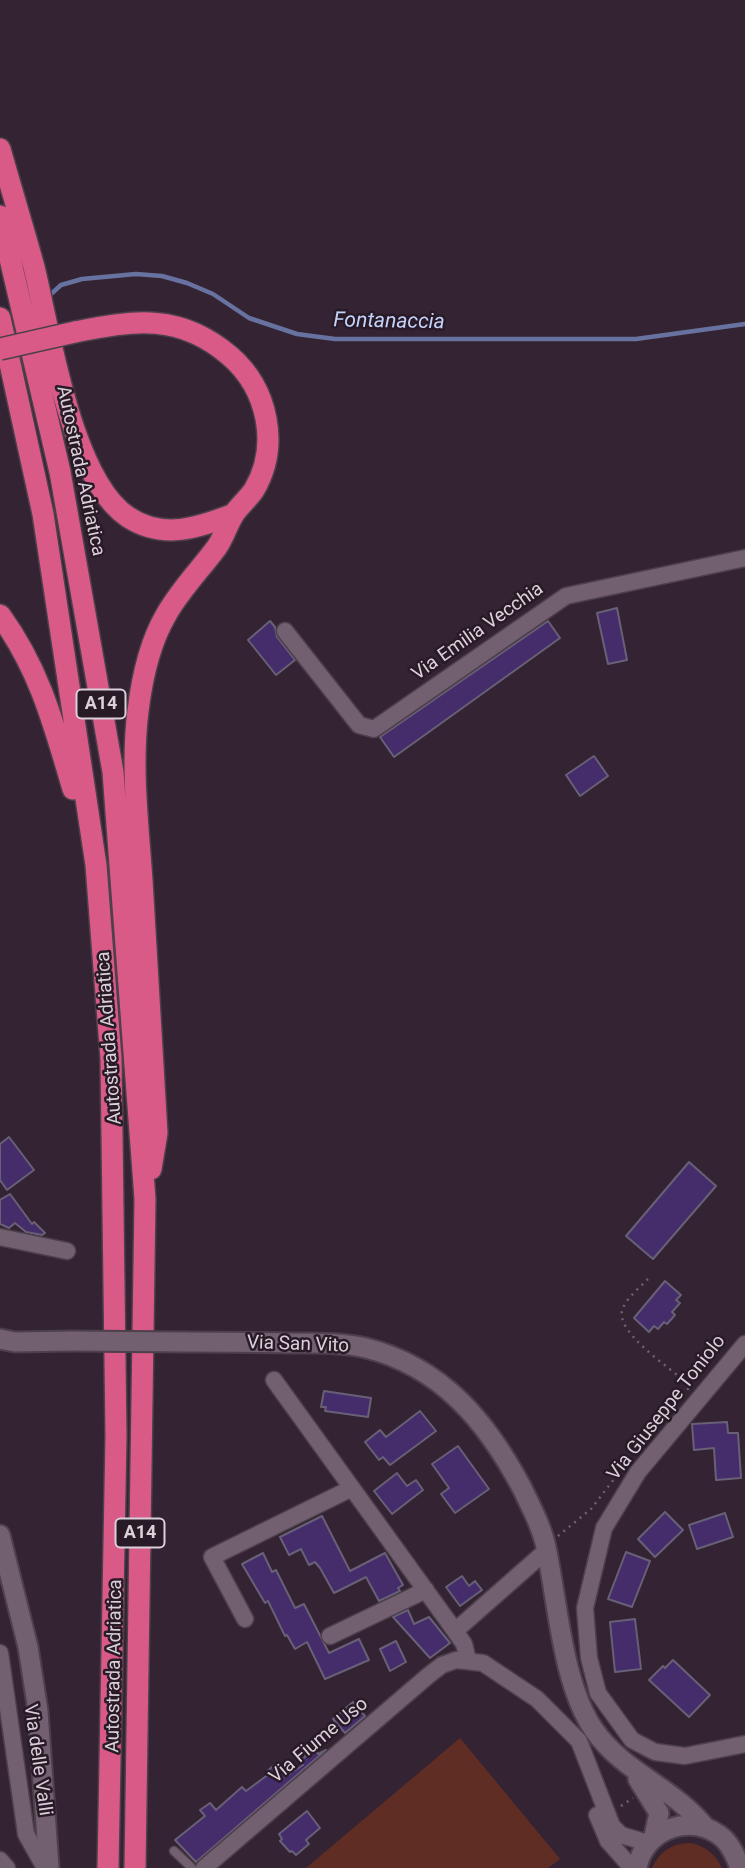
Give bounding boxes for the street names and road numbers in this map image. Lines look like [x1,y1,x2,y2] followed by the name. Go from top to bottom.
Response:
[51,384,109,558] street label: Autostrada Adriatica
[408,578,548,686] street label: Via Emilia Vecchia
[76,690,126,718] road number: A14
[93,951,127,1125] street label: Autostrada Adriatica
[603,1331,731,1485] street label: Via Giuseppe Toniolo
[247,1332,349,1358] street label: Via San Vito
[116,1518,164,1548] road number: A14
[102,1579,128,1753] street label: Autostrada Adriatica
[265,1693,373,1789] street label: Via Fiume Uso
[18,1703,56,1817] street label: Via delle Valli

